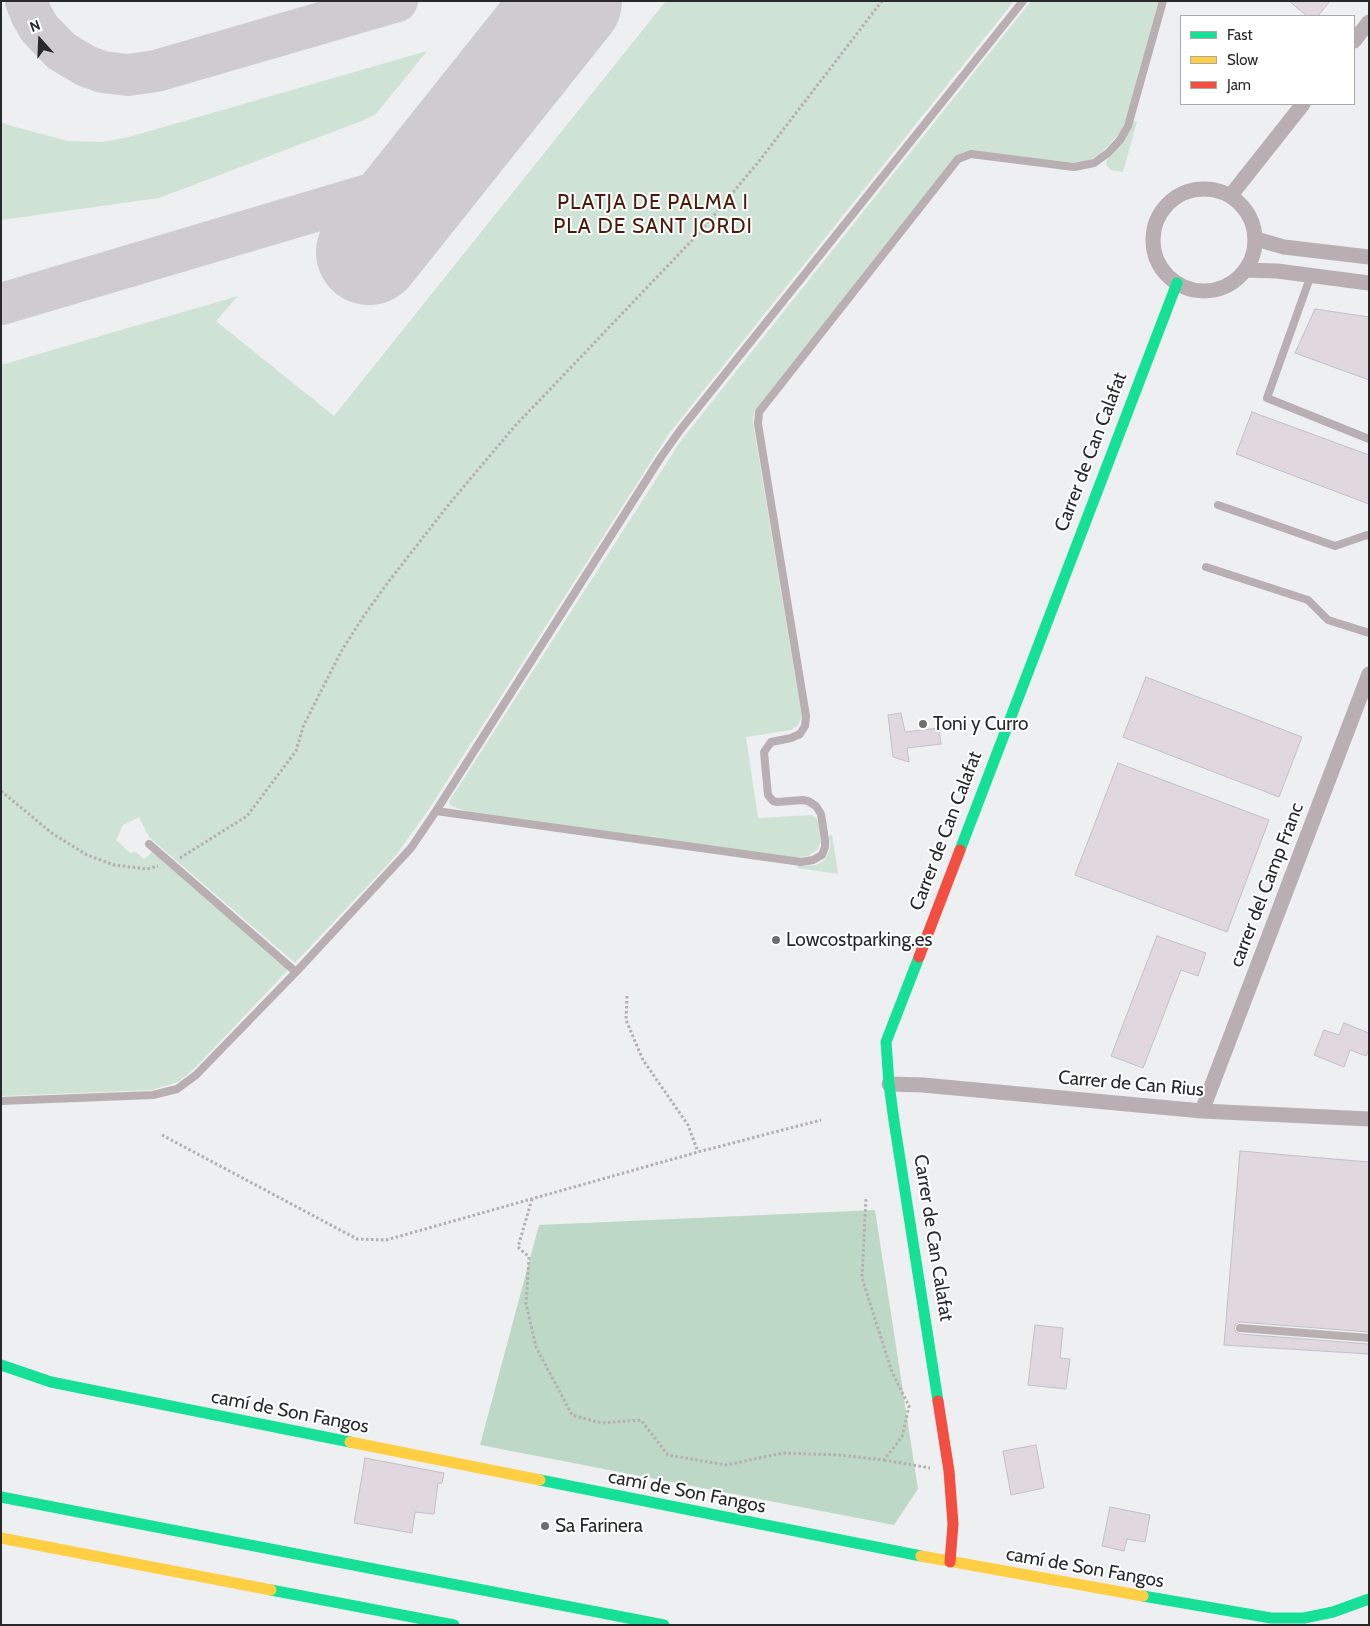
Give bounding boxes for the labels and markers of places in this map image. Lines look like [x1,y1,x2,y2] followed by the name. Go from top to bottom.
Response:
[933,713,1028,735] place label: Toni y Curro
[917,718,929,730] marker: Toni y Curro
[786,929,932,951] place label: Lowcostparking.es
[770,934,782,946] marker: Lowcostparking.es
[555,1515,643,1537] place label: Sa Farinera
[539,1520,551,1532] marker: Sa Farinera

